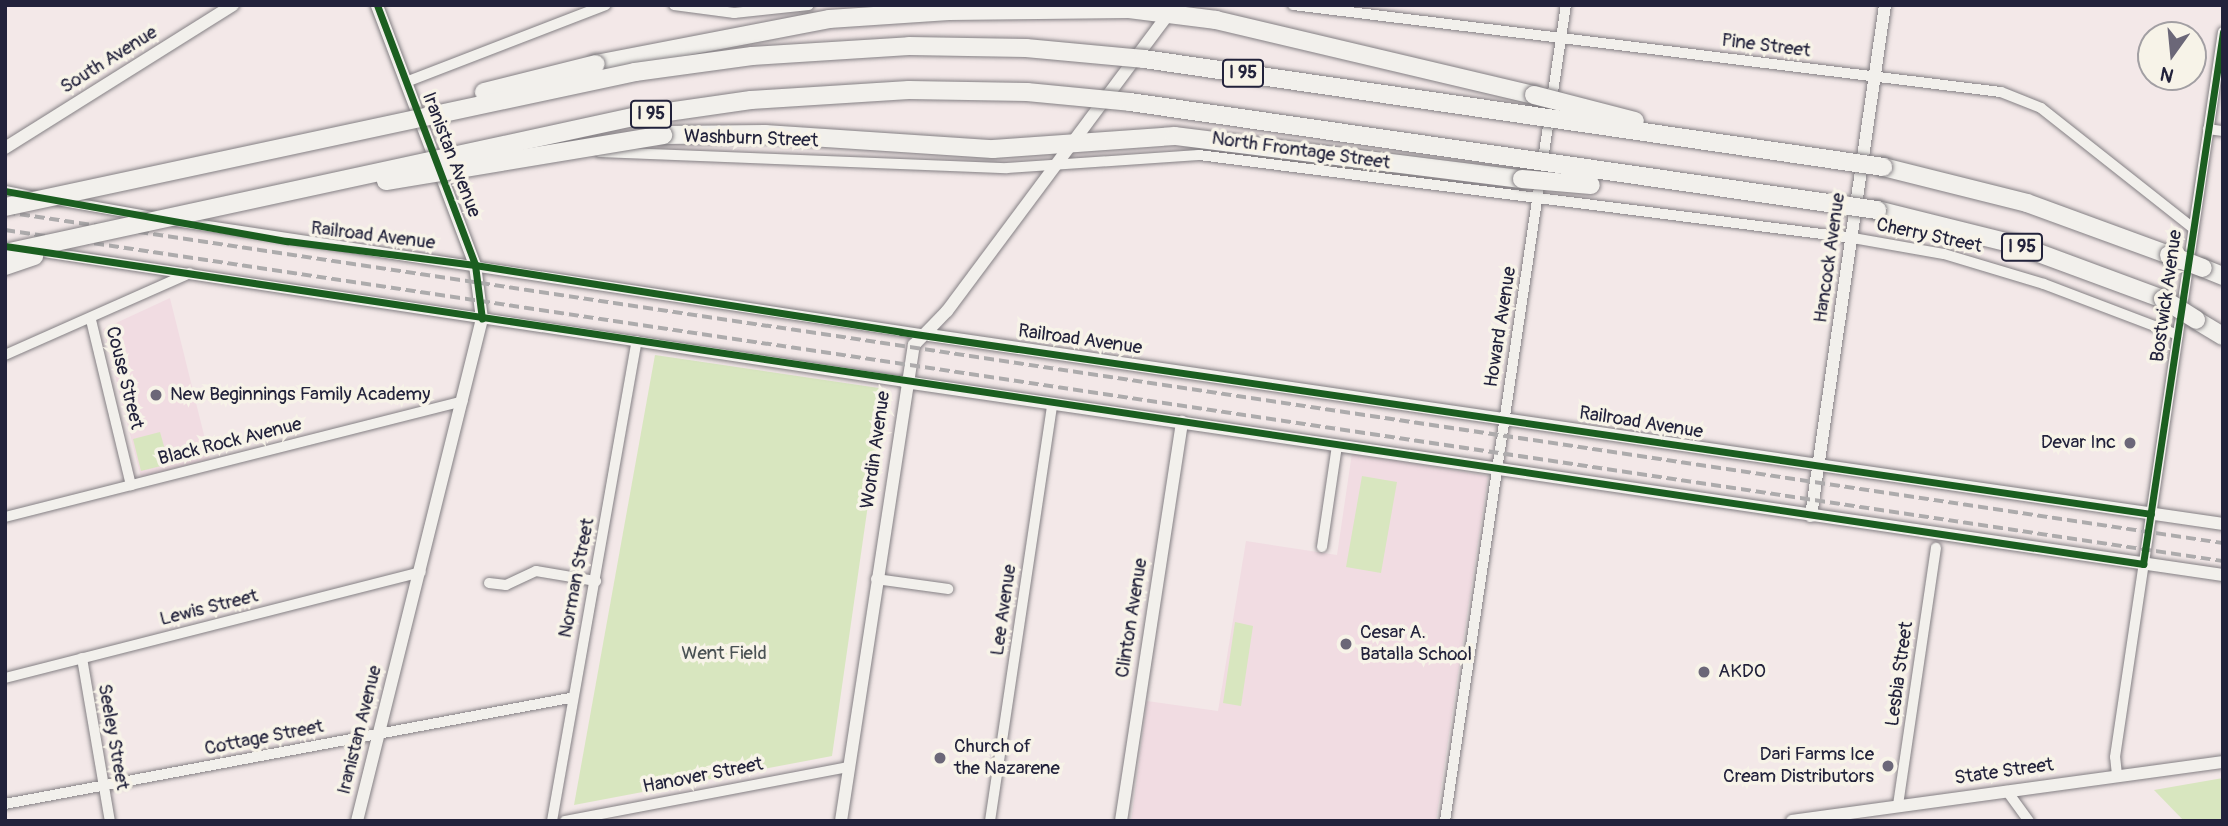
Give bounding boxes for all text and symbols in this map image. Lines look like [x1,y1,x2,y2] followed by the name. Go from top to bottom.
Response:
[56,21,162,99] street label: South Avenue
[2137,21,2207,91] north arrow
[1720,29,1812,63] street label: Pine Street
[1220,58,1266,88] road number: I 95
[2158,61,2176,88] text: N
[417,89,485,221] street label: Iranistan Avenue
[628,100,674,128] road number: I 95
[683,125,819,153] street label: Washburn Street
[1210,127,1392,175] street label: North Frontage Street
[1810,192,1850,324] street label: Hancock Avenue
[1874,214,1984,258] street label: Cherry Street
[310,217,436,255] street label: Railroad Avenue
[2146,228,2188,364] street label: Bostwick Avenue
[1999,232,2045,262] road number: I 95
[1480,265,1522,389] street label: Howard Avenue
[1017,320,1143,360] street label: Railroad Avenue
[100,324,148,432] street label: Couse Street
[170,384,430,406] place label: New Beginnings Family Academy
[148,387,164,403] marker: New Beginnings Family Academy
[856,390,896,510] street label: Wordin Avenue
[1577,402,1705,444] street label: Railroad Avenue
[156,413,304,471] street label: Black Rock Avenue
[2041,432,2116,454] place label: Devar Inc
[2122,435,2138,451] marker: Devar Inc
[554,516,600,640] street label: Norman Street
[1111,556,1153,680] street label: Clinton Avenue
[986,563,1022,657] street label: Lee Avenue
[158,585,260,631] street label: Lewis Street
[1881,620,1919,728] street label: Lesbia Street
[1360,622,1472,666] place label: Cesar A. Batalla School
[1338,636,1354,652] marker: Cesar A. Batalla School
[681,643,767,665] park label: Went Field
[1718,661,1766,683] place label: AKDO
[333,663,387,797] street label: Iranistan Avenue
[1696,664,1712,680] marker: AKDO
[92,682,134,792] street label: Seeley Street
[203,715,325,761] street label: Cottage Street
[954,736,1060,780] place label: Church of the Nazarene
[1723,744,1874,788] place label: Dari Farms Ice Cream Distributors
[932,750,948,766] marker: Church of the Nazarene
[641,753,765,799] street label: Hanover Street
[1953,754,2055,790] street label: State Street
[1880,758,1896,774] marker: Dari Farms Ice Cream Distributors

